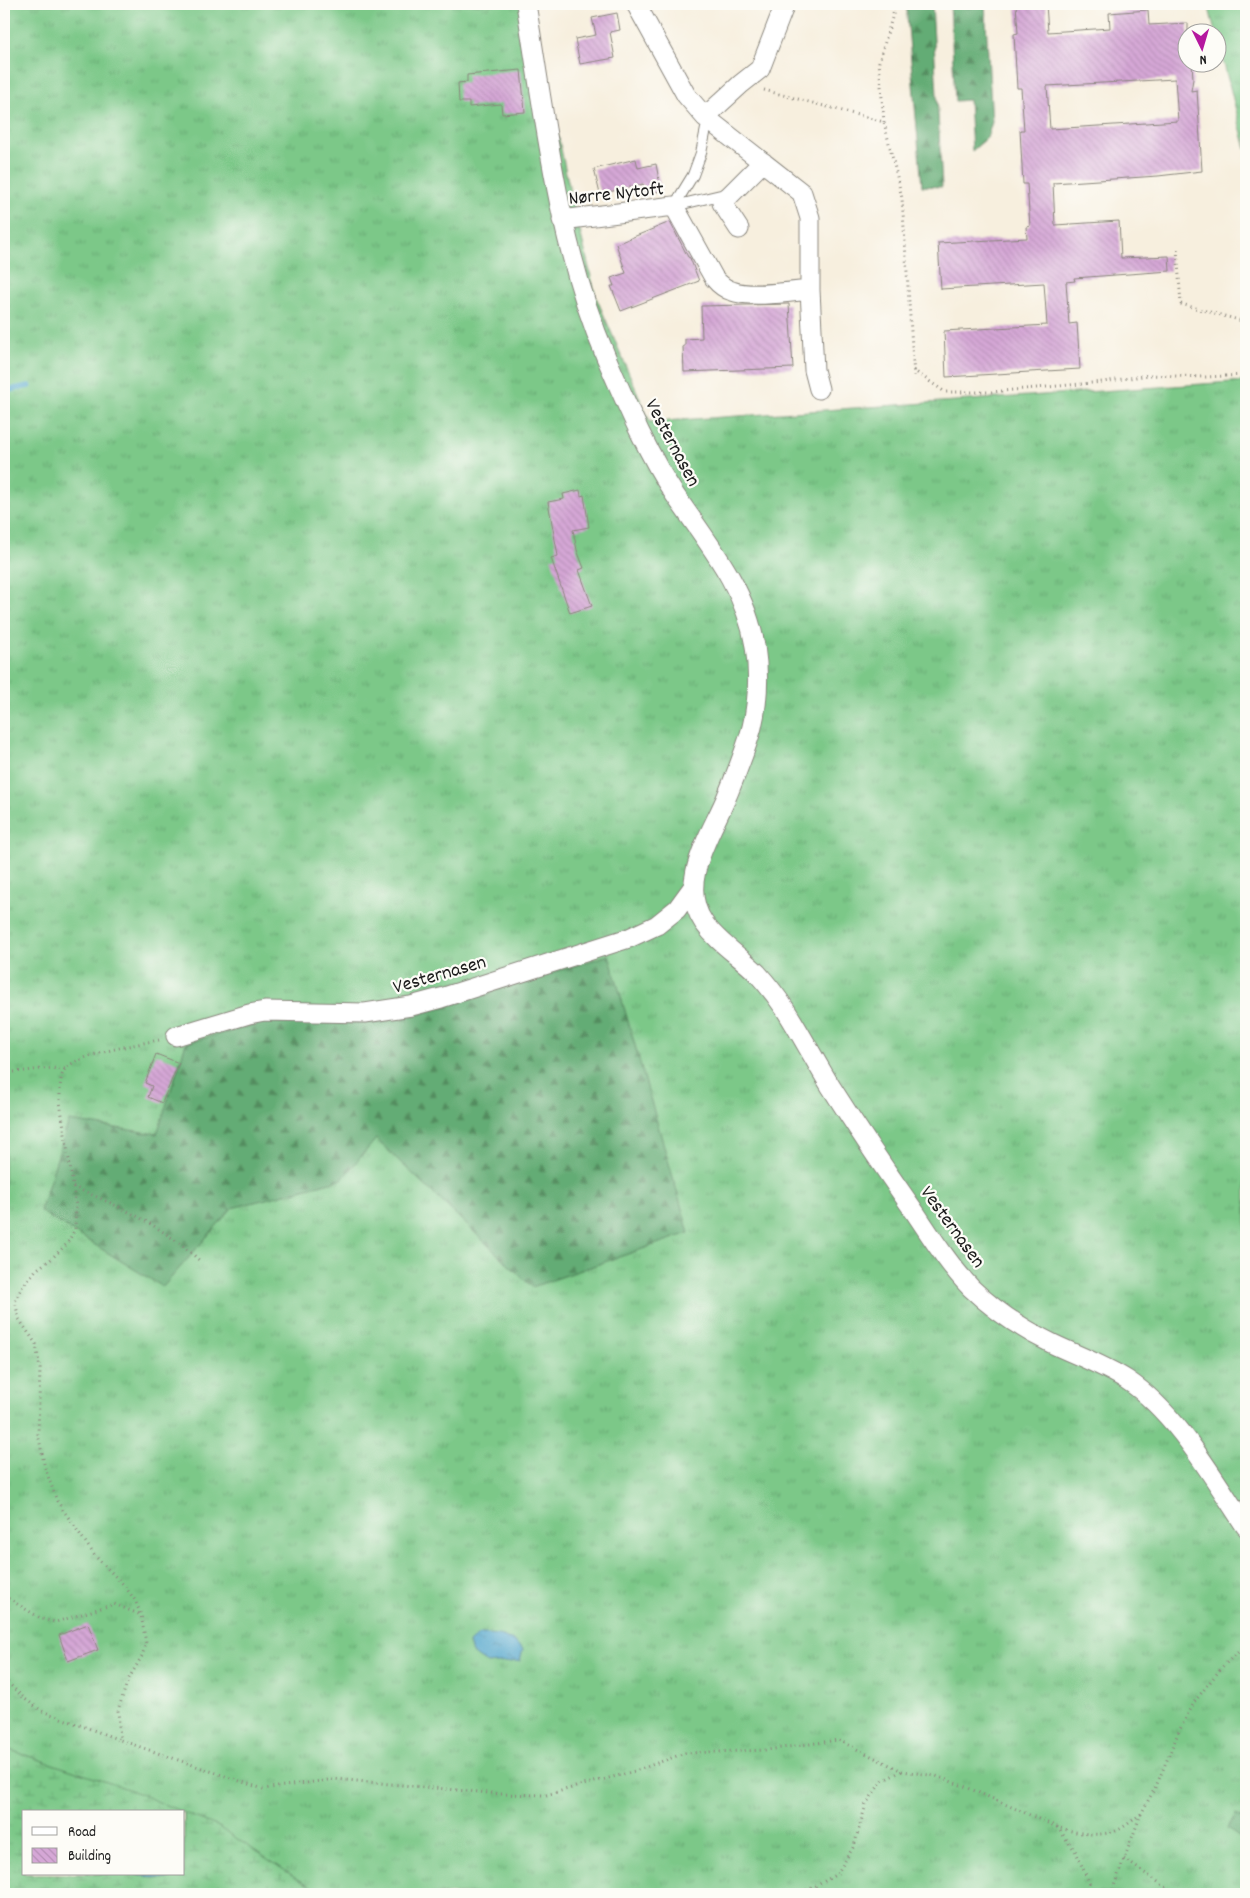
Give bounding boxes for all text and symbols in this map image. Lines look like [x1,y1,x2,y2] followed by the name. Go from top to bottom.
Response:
[1178,22,1228,72] north arrow
[1199,49,1207,69] text: N
[567,176,665,214] street label: Nørre Nytoft
[637,395,706,492] street label: Vesternasen
[390,949,490,1003] street label: Vesternasen
[912,1181,991,1275] street label: Vesternasen
[22,1810,185,1876] legend
[68,1822,96,1844] text: Road
[68,1846,111,1868] text: Building

